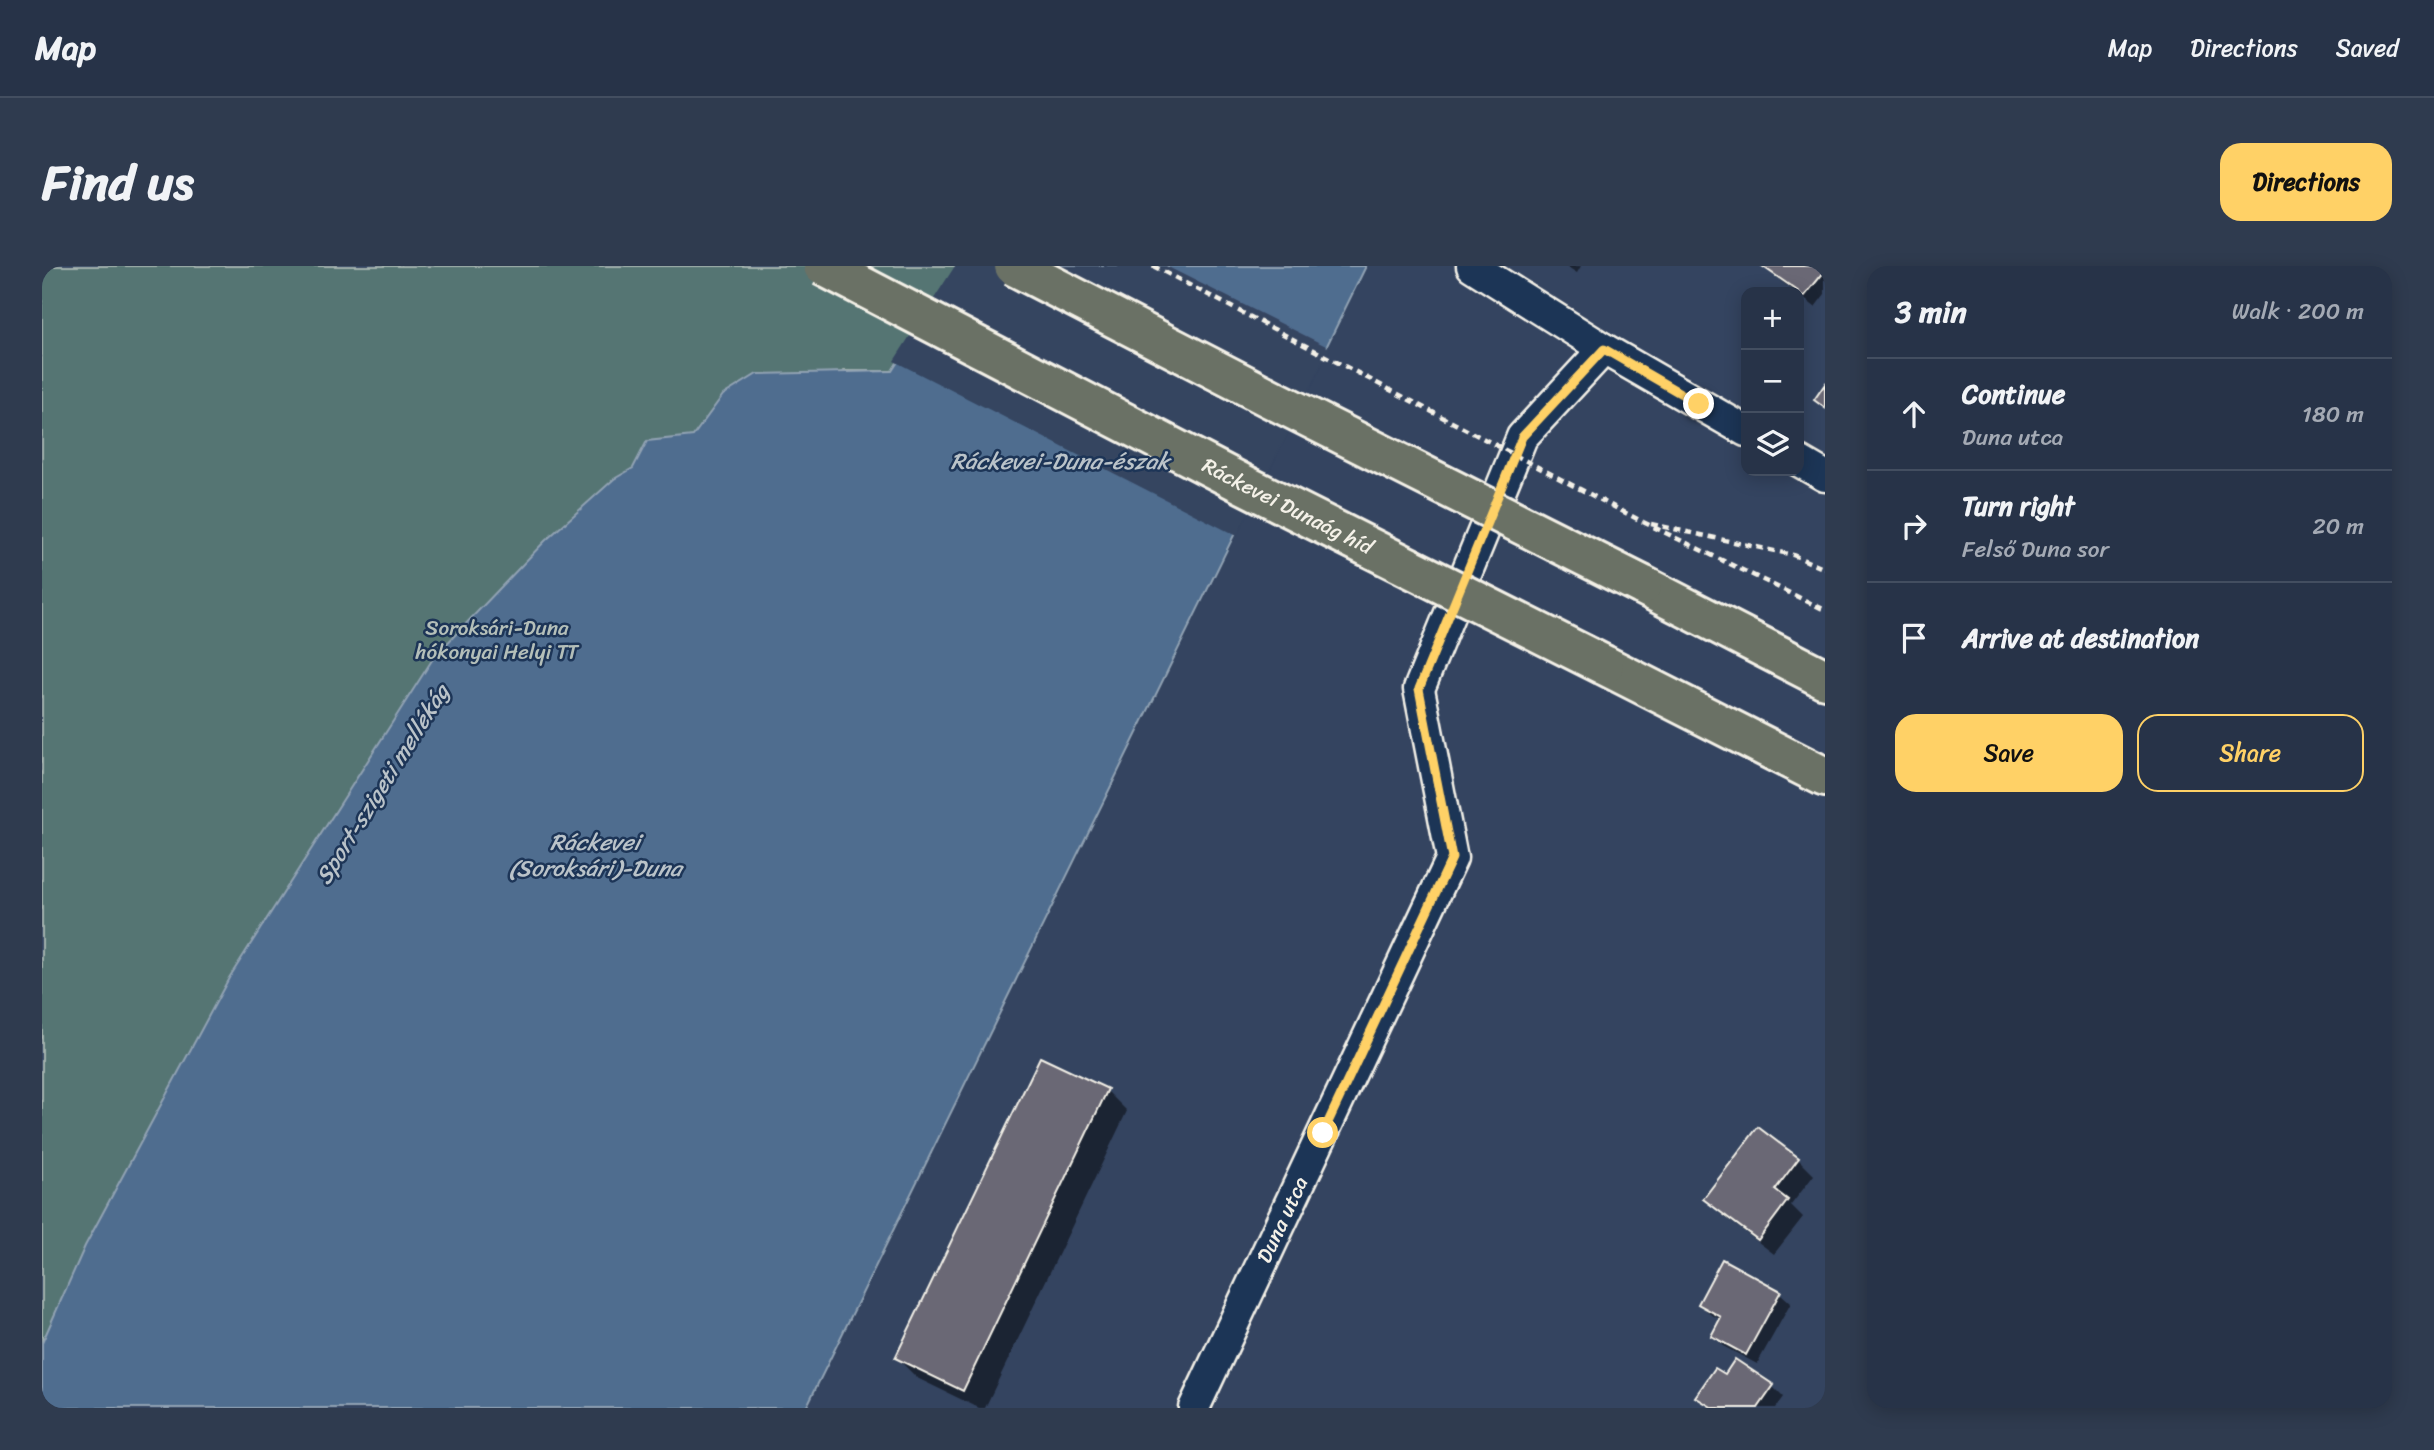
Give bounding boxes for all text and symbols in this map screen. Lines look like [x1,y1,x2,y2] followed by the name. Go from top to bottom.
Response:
[35,19,96,77] text: Map
[2108,27,2152,69] text: Map
[2190,27,2298,69] text: Directions
[2336,27,2399,69] text: Saved
[42,139,194,226] text: Find us
[2220,143,2392,221] button: Directions
[1895,285,1967,339] text: 3 min
[1741,287,1804,476] map controls
[1741,287,1804,350] button: +
[2232,291,2364,332] text: Walk · 200 m
[1741,350,1804,413] button: −
[1962,371,2065,417] text: Continue
[1683,388,1714,419] route end
[2302,394,2364,435] text: 180 m
[1895,395,1933,433] icon: ahead
[1741,413,1804,476] button: layers
[1962,417,2063,458] text: Duna utca
[951,441,1172,482] water label: Ráckevei-Duna-észak
[1195,447,1382,566] street label: Ráckevei Dunaág híd
[1962,483,2075,529] text: Turn right
[2313,506,2364,547] text: 20 m
[1895,507,1933,545] icon: right
[1962,529,2109,570] text: Felső Duna sor
[415,609,580,671] park label: Soroksári-Duna hókonyai Helyi TT
[1962,615,2199,661] text: Arrive at destination
[1895,619,1933,657] icon: arrive
[304,674,462,893] water label: Sport-szigeti mellékág
[1895,714,2123,792] button: Save
[2137,714,2364,792] button: Share
[508,822,685,889] water label: Ráckevei (Soroksári)-Duna
[1307,1117,1338,1148] route start
[1245,1169,1319,1270] street label: Duna utca

